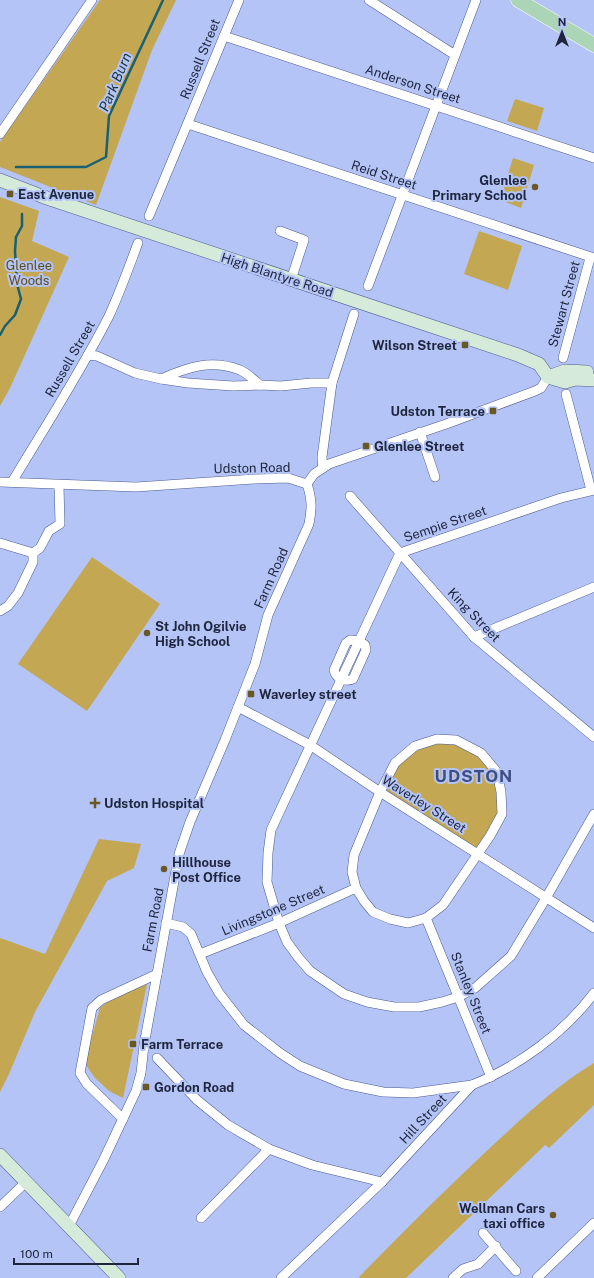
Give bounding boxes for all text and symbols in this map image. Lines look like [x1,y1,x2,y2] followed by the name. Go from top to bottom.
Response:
[542,12,582,52] north arrow
[558,16,566,28] text: N
[177,17,223,101] street label: Russell Street
[95,50,135,114] water label: Park Burn
[363,62,463,106] street label: Anderson Street
[349,157,419,193] street label: Reid Street
[432,173,527,203] place label: Glenlee Primary School
[530,182,540,192] marker: Glenlee Primary School
[18,187,94,202] place label: East Avenue
[5,189,15,199] marker: East Avenue
[219,250,335,300] street label: High Blantyre Road
[6,258,52,288] park label: Glenlee Woods
[545,259,583,349] street label: Stewart Street
[42,318,98,400] street label: Russell Street
[372,338,457,353] place label: Wilson Street
[460,340,470,350] marker: Wilson Street
[391,404,485,419] place label: Udston Terrace
[488,406,498,416] marker: Udston Terrace
[374,439,464,454] place label: Glenlee Street
[361,441,371,451] marker: Glenlee Street
[213,460,291,476] street label: Udston Road
[402,503,488,545] street label: Sempie Street
[251,545,291,611] street label: Farm Road
[445,585,503,645] street label: King Street
[155,619,246,649] place label: St John Ogilvie High School
[142,628,152,638] marker: St John Ogilvie High School
[259,687,357,702] place label: Waverley street
[246,689,256,699] marker: Waverley street
[435,766,513,786] district label: UDSTON
[379,772,469,836] street label: Waverley Street
[104,796,204,811] place label: Udston Hospital
[89,797,101,809] marker: Udston Hospital
[172,855,241,885] place label: Hillhouse Post Office
[159,864,169,874] marker: Hillhouse Post Office
[219,882,327,938] street label: Livingstone Street
[139,887,167,953] street label: Farm Road
[448,950,494,1036] street label: Stanley Street
[141,1037,223,1052] place label: Farm Terrace
[128,1039,138,1049] marker: Farm Terrace
[154,1080,234,1095] place label: Gordon Road
[141,1082,151,1092] marker: Gordon Road
[396,1091,450,1147] street label: Hill Street
[459,1201,545,1231] place label: Wellman Cars taxi office
[548,1210,558,1220] marker: Wellman Cars taxi office
[14,1240,138,1266] scale bar
[20,1247,53,1261] text: 100 m

